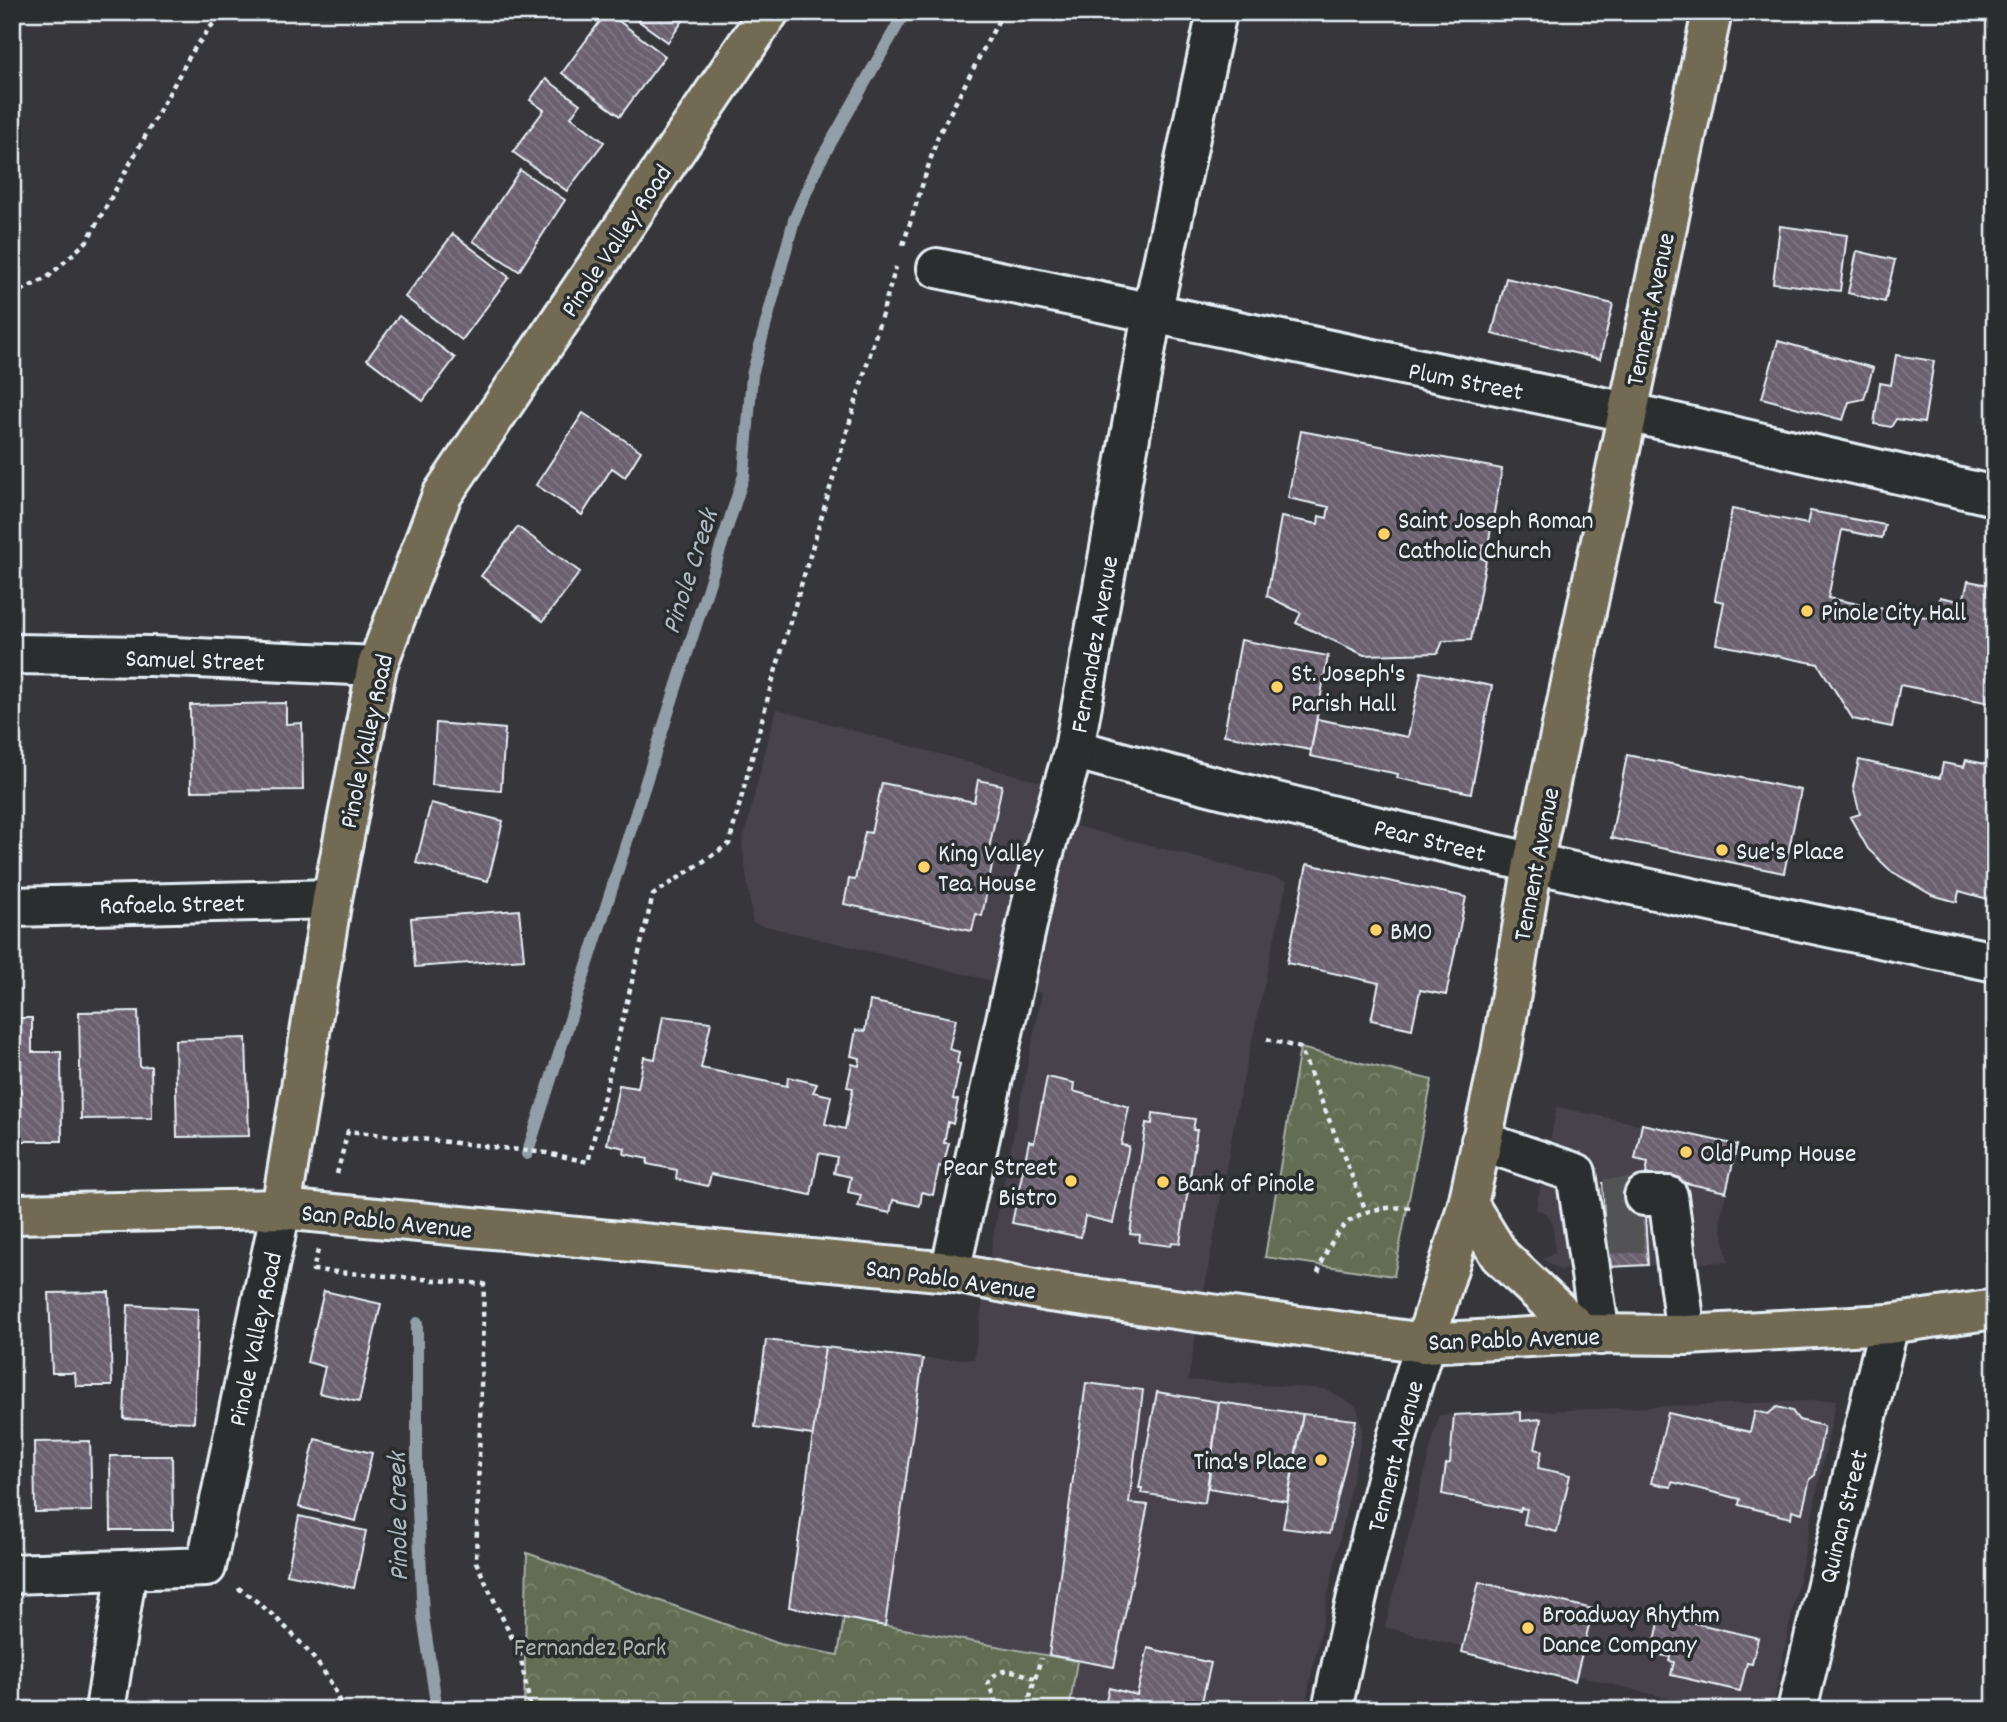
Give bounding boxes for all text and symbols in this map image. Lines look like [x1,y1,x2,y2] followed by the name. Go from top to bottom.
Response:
[553,158,683,326] street label: Pinole Valley Road
[1618,230,1687,390] street label: Tennent Avenue
[1405,354,1526,413] street label: Plum Street
[654,503,732,640] water label: Pinole Creek
[1398,504,1594,571] place label: Saint Joseph Roman Catholic Church
[1376,526,1392,542] marker: Saint Joseph Roman Catholic Church
[1063,553,1130,736] street label: Fernandez Avenue
[1821,596,1966,633] place label: Pinole City Hall
[1799,603,1815,619] marker: Pinole City Hall
[125,642,266,683] street label: Samuel Street
[332,651,405,832] street label: Pinole Valley Road
[1291,657,1406,724] place label: St. Joseph's Parish Hall
[1269,679,1285,695] marker: St. Joseph's Parish Hall
[1505,785,1571,945] street label: Tennent Avenue
[1369,811,1489,874] street label: Pear Street
[1736,835,1844,872] place label: Sue's Place
[938,837,1044,904] place label: King Valley Tea House
[1714,842,1730,858] marker: Sue's Place
[916,859,932,875] marker: King Valley Tea House
[99,887,245,926] street label: Rafaela Street
[1390,915,1432,952] place label: BMO
[1368,922,1384,938] marker: BMO
[1700,1137,1857,1174] place label: Old Pump House
[1678,1144,1694,1160] marker: Old Pump House
[943,1151,1057,1218] place label: Pear Street Bistro
[1177,1167,1315,1204] place label: Bank of Pinole
[1063,1173,1079,1189] marker: Pear Street Bistro
[1155,1174,1171,1190] marker: Bank of Pinole
[299,1196,474,1251] street label: San Pablo Avenue
[221,1249,294,1430] street label: Pinole Valley Road
[863,1251,1038,1312] street label: San Pablo Avenue
[1428,1320,1601,1363] street label: San Pablo Avenue
[1359,1377,1435,1537] street label: Tennent Avenue
[1194,1445,1307,1482] place label: Tina's Place
[1811,1446,1880,1588] street label: Quinan Street
[380,1450,422,1582] water label: Pinole Creek
[1313,1452,1329,1468] marker: Tina's Place
[1542,1598,1720,1665] place label: Broadway Rhythm Dance Company
[1520,1620,1536,1636] marker: Broadway Rhythm Dance Company
[514,1631,666,1668] park label: Fernandez Park

